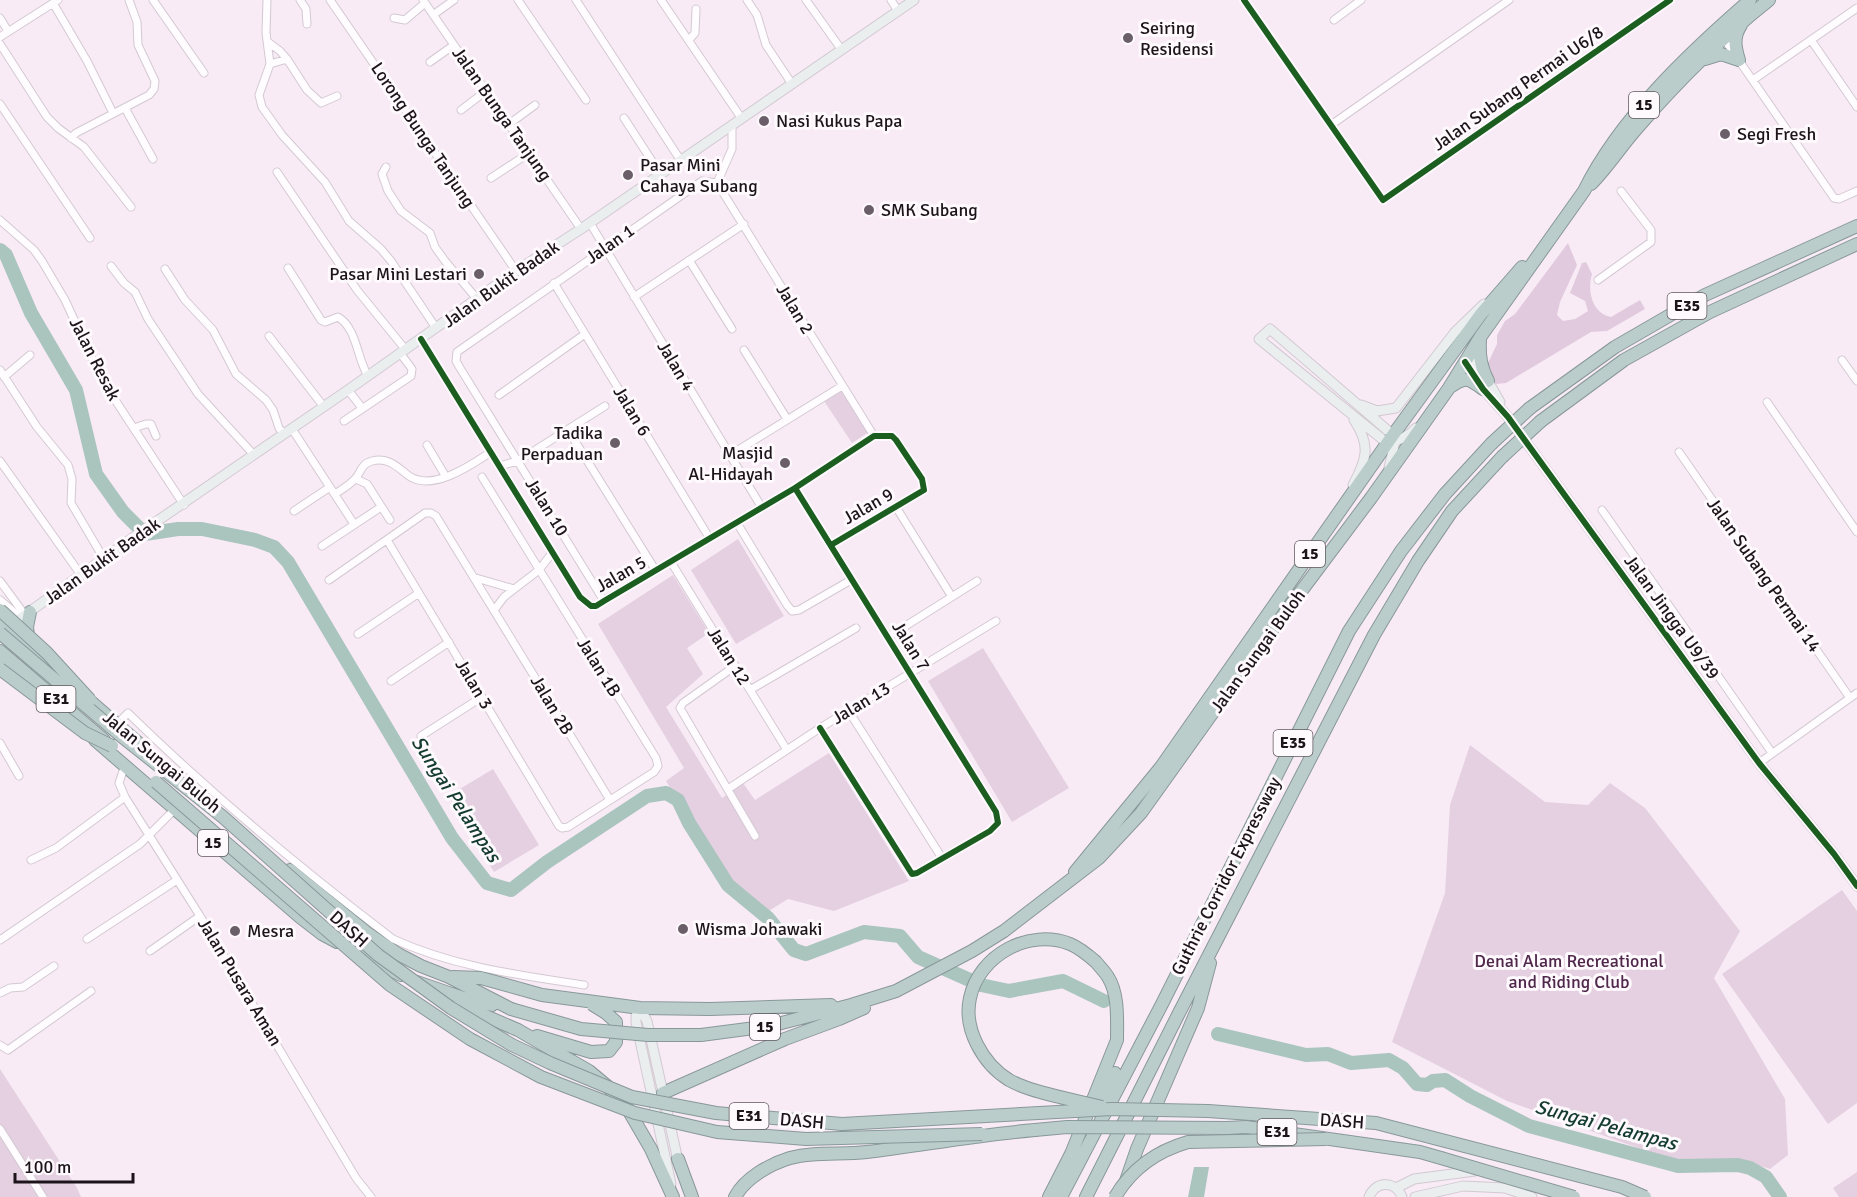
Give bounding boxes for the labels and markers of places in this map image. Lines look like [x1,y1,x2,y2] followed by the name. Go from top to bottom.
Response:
[1140,17,1214,60] place label: Seiring Residensi
[1121,31,1135,45] marker: Seiring Residensi
[776,110,902,132] place label: Nasi Kukus Papa
[757,114,771,128] marker: Nasi Kukus Papa
[1737,123,1816,145] place label: Segi Fresh
[1718,127,1732,141] marker: Segi Fresh
[640,154,758,197] place label: Pasar Mini Cahaya Subang
[621,168,635,182] marker: Pasar Mini Cahaya Subang
[881,199,978,221] place label: SMK Subang
[862,203,876,217] marker: SMK Subang
[329,263,467,285] place label: Pasar Mini Lestari
[472,267,486,281] marker: Pasar Mini Lestari
[521,422,603,465] place label: Tadika Perpaduan
[608,436,622,450] marker: Tadika Perpaduan
[688,442,773,485] place label: Masjid Al-Hidayah
[778,456,792,470] marker: Masjid Al-Hidayah
[695,918,822,940] place label: Wisma Johawaki
[247,920,294,942] place label: Mesra
[676,922,690,936] marker: Wisma Johawaki
[228,924,242,938] marker: Mesra

